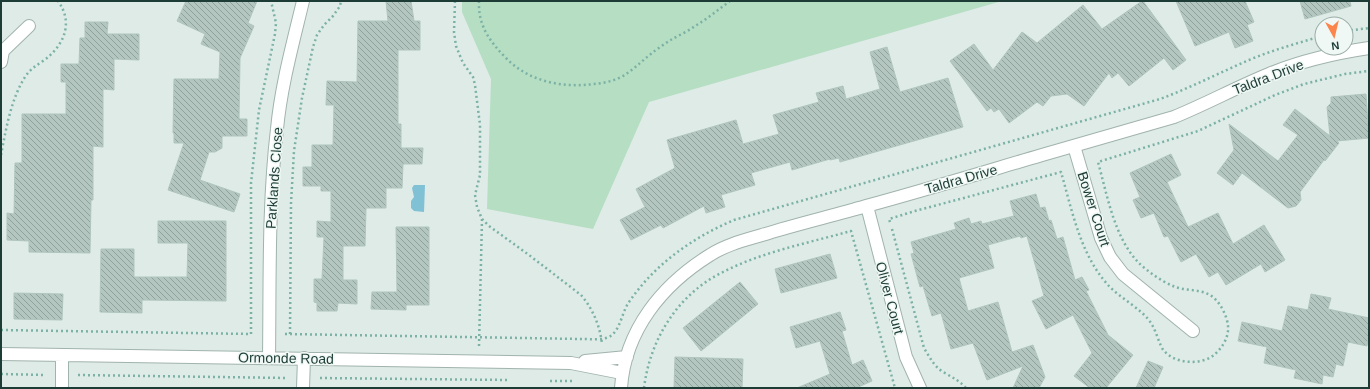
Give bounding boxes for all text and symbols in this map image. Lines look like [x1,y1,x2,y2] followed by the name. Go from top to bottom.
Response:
[1314,16,1354,56] north arrow
[1331,39,1340,52] text: N
[1230,56,1306,98] street label: Taldra Drive
[262,126,286,229] street label: Parklands Close
[923,161,999,197] street label: Taldra Drive
[1074,170,1114,249] street label: Bower Court
[873,260,907,336] street label: Oliver Court
[238,349,334,367] street label: Ormonde Road

